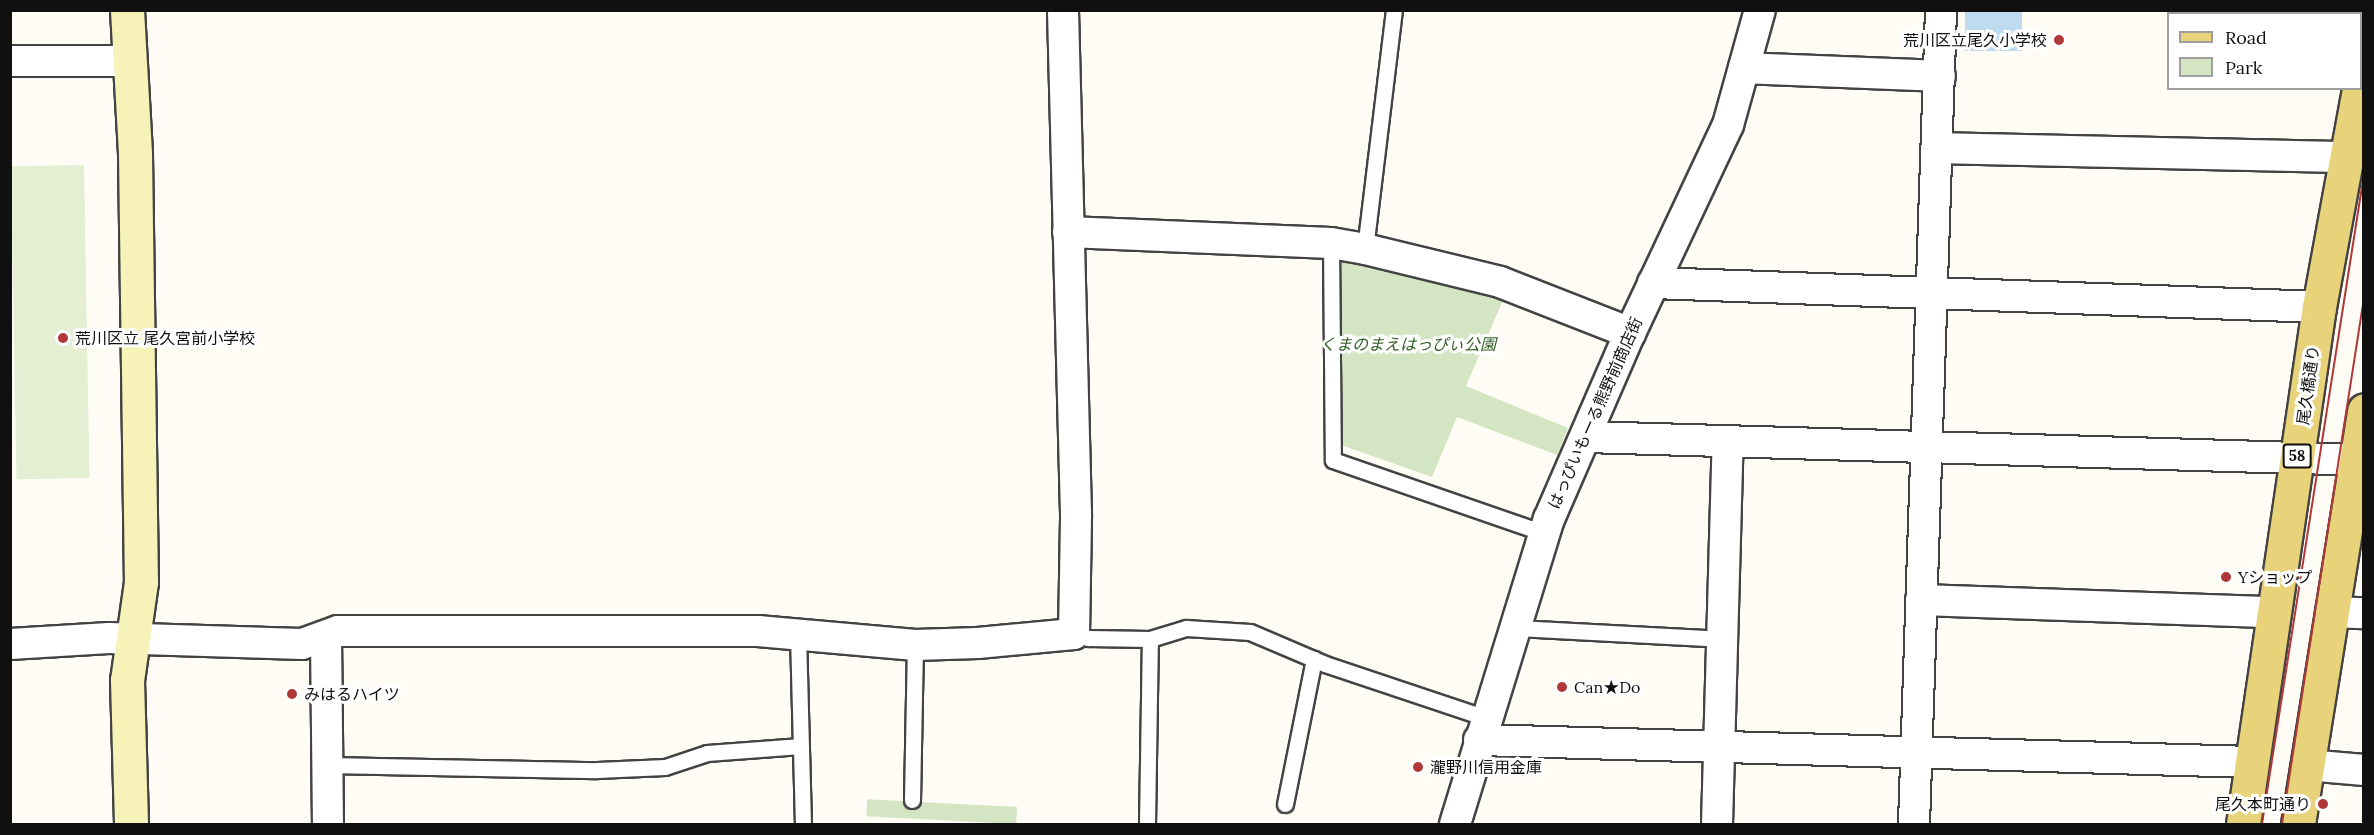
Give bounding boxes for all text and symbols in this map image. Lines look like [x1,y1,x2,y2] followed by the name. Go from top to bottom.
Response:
[2167,12,2362,90] legend
[2225,26,2267,49] text: Road
[1903,30,2047,50] place label: 荒川区立尾久小学校
[2052,33,2066,47] marker: 荒川区立尾久小学校
[2225,56,2262,79] text: Park
[1544,314,1646,512] street label: はっぴいもーる熊野前商店街
[75,328,255,348] place label: 荒川区立 尾久宮前小学校
[56,331,70,345] marker: 荒川区立 尾久宮前小学校
[1320,334,1496,354] park label: くまのまえはっぴぃ公園
[2293,344,2323,426] street label: 尾久橋通り
[2282,444,2312,468] road number: 58
[2238,567,2312,587] place label: Yショップ
[2219,570,2233,584] marker: Yショップ
[1574,677,1640,697] place label: Can★Do
[1555,680,1569,694] marker: Can★Do
[304,684,400,704] place label: みはるハイツ
[285,687,299,701] marker: みはるハイツ
[1430,757,1542,777] place label: 瀧野川信用金庫
[1411,760,1425,774] marker: 瀧野川信用金庫
[2215,794,2311,814] place label: 尾久本町通り
[2316,797,2330,811] marker: 尾久本町通り

